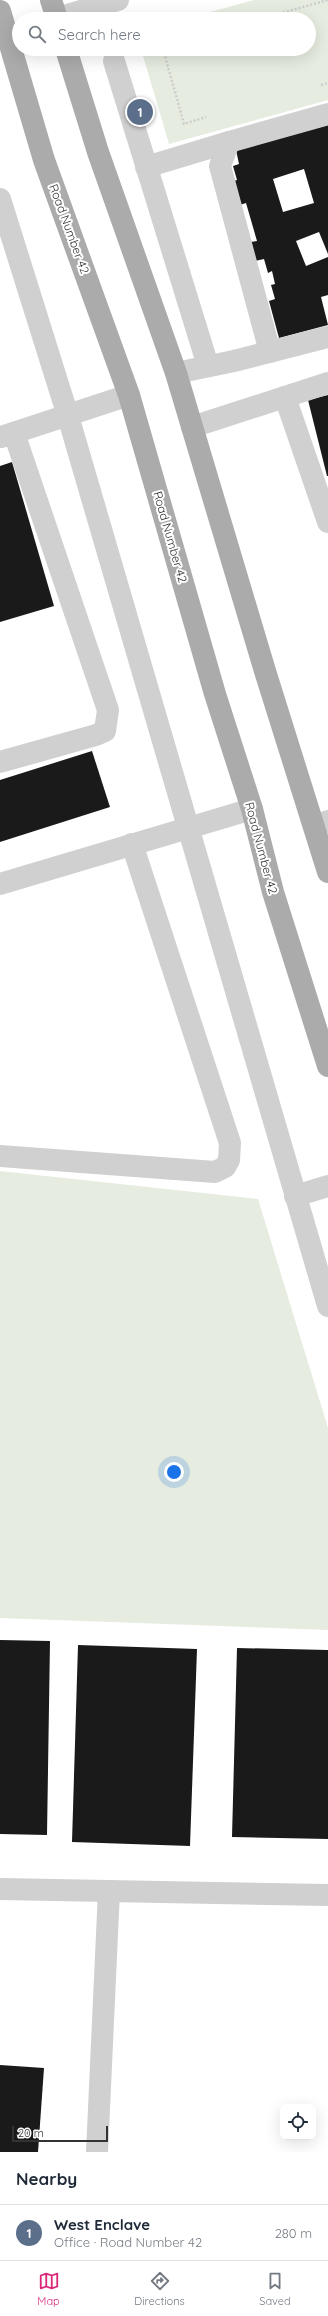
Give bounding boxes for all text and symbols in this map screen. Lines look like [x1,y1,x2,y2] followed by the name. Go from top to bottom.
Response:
[12,12,316,56] search box
[26,23,48,45] icon: search
[58,25,141,44] text: Search here
[127,97,153,127] pin: 1
[46,182,93,276] street label: Road Number 42
[150,489,191,585] street label: Road Number 42
[242,800,281,896] street label: Road Number 42
[164,1462,184,1482] your location
[280,2104,316,2140] map controls
[280,2104,316,2140] button: locate
[12,2124,108,2143] scale bar
[18,2126,44,2140] text: 20 m
[16,2168,77,2189] text: Nearby
[54,2215,150,2234] text: West Enclave
[26,2225,32,2241] text: 1
[275,2225,312,2241] text: 280 m
[54,2234,202,2250] text: Office · Road Number 42
[37,2270,60,2308] tab: Map
[134,2270,185,2308] tab: Directions
[259,2270,291,2308] tab: Saved

